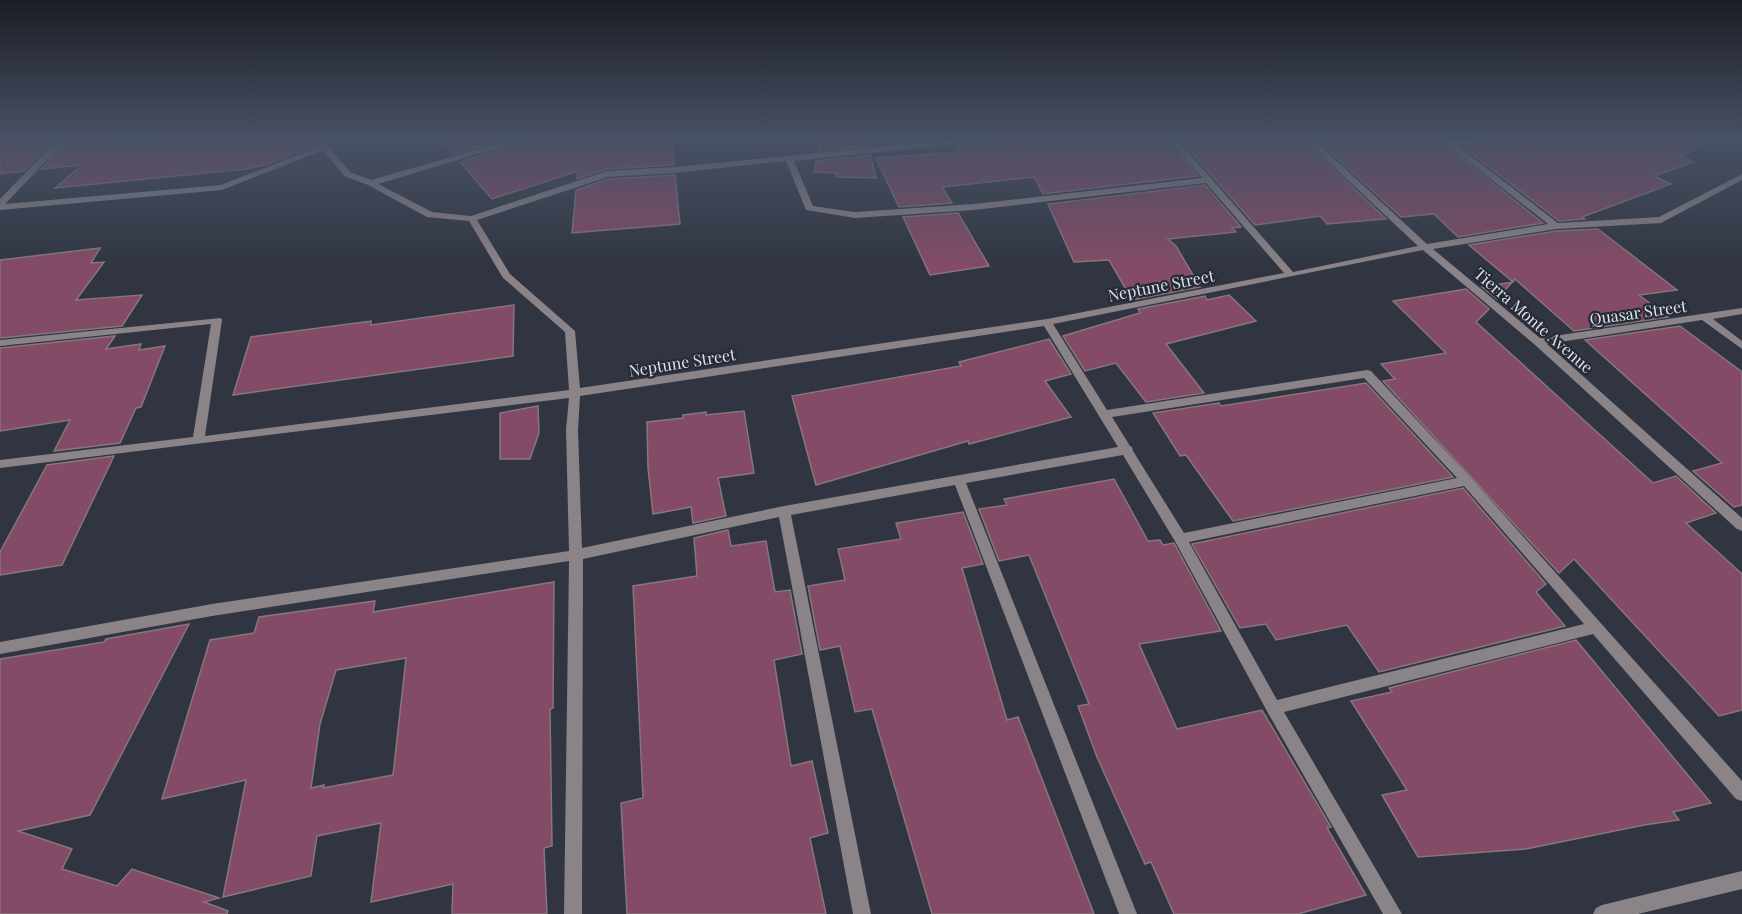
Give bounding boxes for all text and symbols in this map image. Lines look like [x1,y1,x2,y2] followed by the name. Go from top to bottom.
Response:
[1470,263,1598,377] street label: Tierra Monte Avenue
[1106,264,1216,306] street label: Neptune Street
[1588,295,1688,329] street label: Quasar Street
[627,343,737,381] street label: Neptune Street

